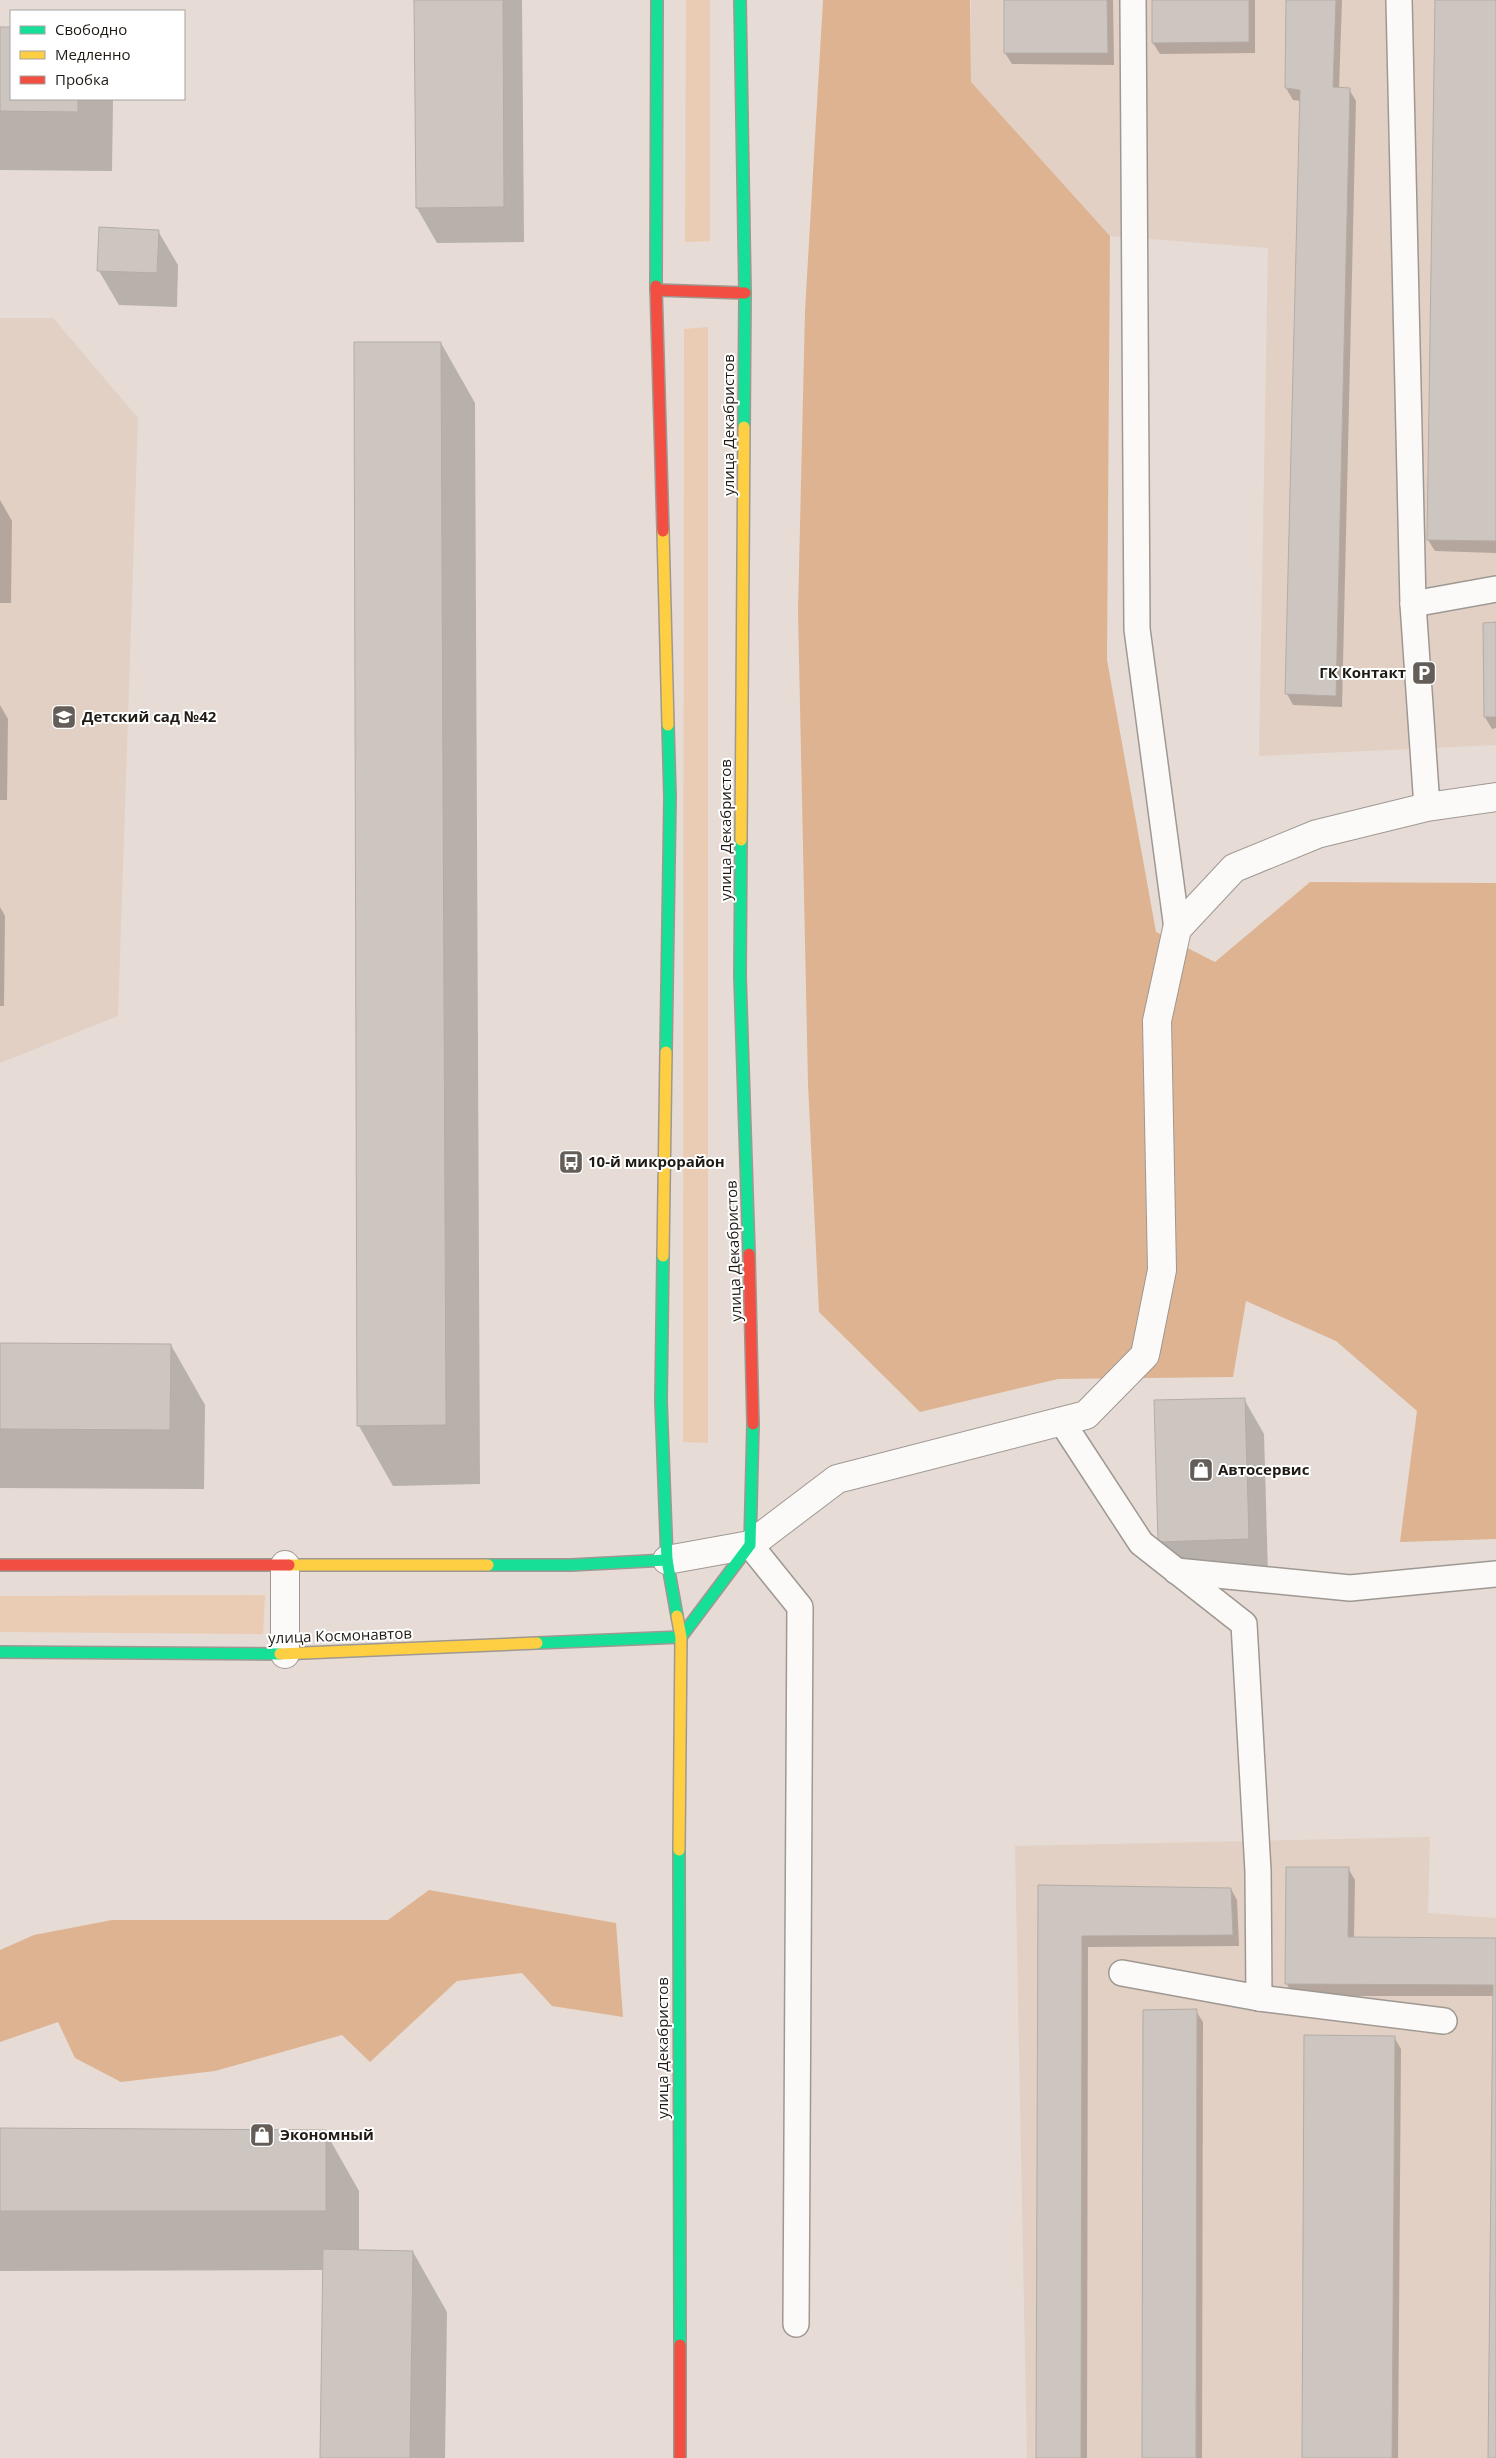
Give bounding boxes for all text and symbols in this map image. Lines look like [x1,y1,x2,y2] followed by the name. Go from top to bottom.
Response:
[10,10,185,100] legend
[55,19,127,39] text: Свободно
[55,44,131,64] text: Медленно
[55,69,109,89] text: Пробка
[718,354,738,496] street label: улица Декабристов
[1411,660,1437,686] parking icon: ГК Контакт
[1319,662,1406,682] place label: ГК Контакт
[51,704,77,730] school or university icon: Детский сад №42
[82,706,217,726] place label: Детский сад №42
[715,759,735,901] street label: улица Декабристов
[558,1149,584,1175] bus stop icon: 10-й микрорайон
[588,1151,725,1171] place label: 10-й микрорайон
[721,1180,745,1322] street label: улица Декабристов
[1188,1457,1214,1483] shop icon: Автосервис
[1218,1459,1310,1479] place label: Автосервис
[268,1622,412,1648] street label: улица Космонавтов
[652,1977,672,2119] street label: улица Декабристов
[249,2122,275,2148] shop icon: Экономный
[280,2124,374,2144] place label: Экономный

